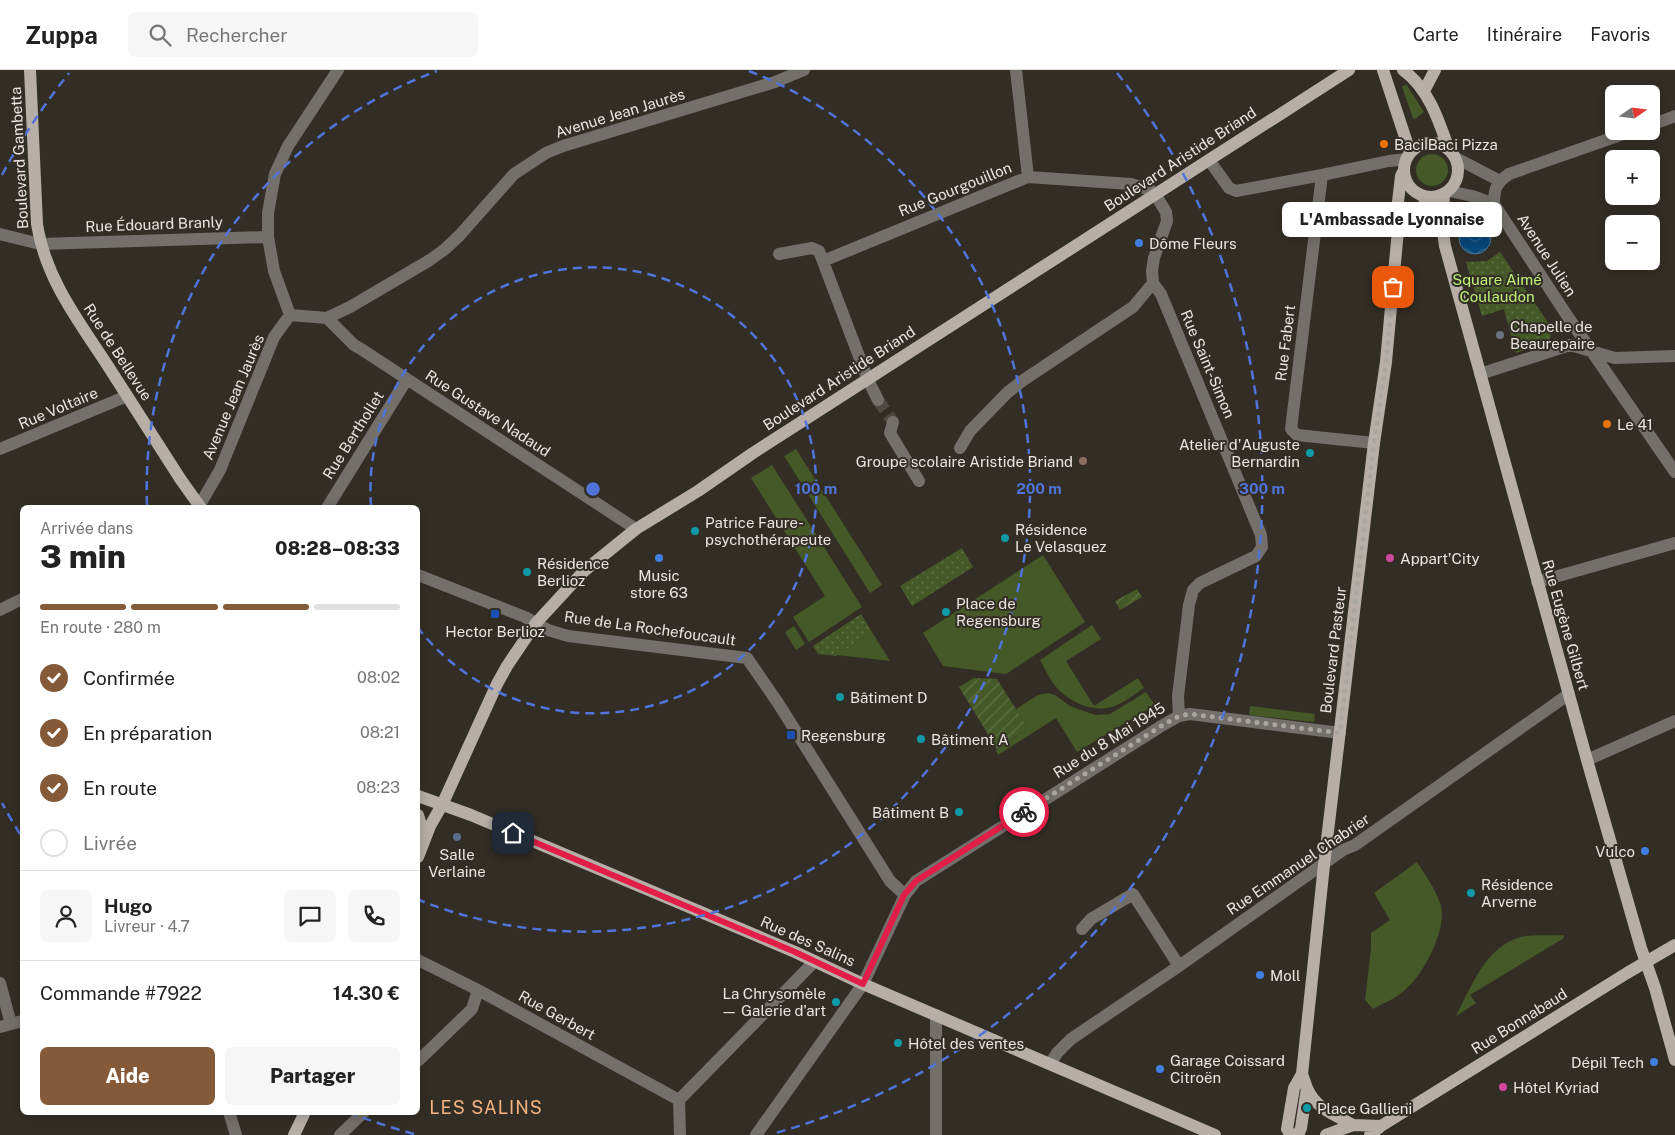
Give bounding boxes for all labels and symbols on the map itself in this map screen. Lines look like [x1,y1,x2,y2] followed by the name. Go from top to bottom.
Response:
[553,85,687,141] street label: Avenue Jean Jaurès
[1605,85,1660,140] north arrow
[7,86,31,230] street label: Boulevard Gambetta
[1101,104,1259,214] street label: Boulevard Aristide Briand
[1394,136,1498,153] place label: Baci Baci Pizza
[1378,138,1390,150] marker: Baci Baci Pizza
[896,159,1014,219] street label: Rue Gourgouillon
[1283,202,1503,237] callout: L'Ambassade Lyonnaise
[1514,211,1580,299] street label: Avenue Julien
[85,213,223,235] street label: Rue Édouard Branly
[1149,235,1237,252] place label: Dôme Fleurs
[1133,237,1145,249] marker: Dôme Fleurs
[1372,266,1414,308] pin
[1452,271,1542,305] park label: Square Aimé Coulaudon
[80,300,156,404] street label: Rue de Bellevue
[1272,304,1298,382] street label: Rue Fabert
[1178,307,1238,421] street label: Rue Saint-Simon
[1510,318,1595,352] place label: Chapelle de Beaurepaire
[760,323,918,433] street label: Boulevard Aristide Briand
[1494,329,1506,341] marker: Chapelle de Beaurepaire
[199,332,267,462] street label: Avenue Jean Jaurès
[422,366,554,460] street label: Rue Gustave Nadaud
[16,384,100,432] street label: Rue Voltaire
[319,388,387,482] street label: Rue Berthollet
[1617,416,1653,433] place label: Le 41
[1601,418,1613,430] marker: Le 41
[1179,436,1300,470] place label: Atelier d'Auguste Bernardin
[1304,447,1316,459] marker: Atelier d'Auguste Bernardin
[856,453,1073,470] place label: Groupe scolaire Aristide Briand
[1077,455,1089,467] marker: Groupe scolaire Aristide Briand
[584,480,602,498] centre of rings
[795,480,837,497] text: 100 m
[1016,480,1062,497] text: 200 m
[1239,480,1285,497] text: 300 m
[705,514,831,548] place label: Patrice Faure- psychothérapeute
[1015,521,1106,555] place label: Résidence Le Velasquez
[689,525,701,537] marker: Patrice Faure- psychothérapeute
[999,532,1011,544] marker: Résidence Le Velasquez
[1400,550,1480,567] place label: Appart'City
[653,552,665,564] marker: Music store 63
[1384,552,1396,564] marker: Appart'City
[537,555,609,589] place label: Résidence Berlioz
[1539,558,1593,692] street label: Rue Eugène Gilbert
[521,566,533,578] marker: Résidence Berlioz
[630,567,688,601] place label: Music store 63
[1317,585,1349,714] street label: Boulevard Pasteur
[956,595,1041,629] place label: Place de Regensburg
[940,606,952,618] marker: Place de Regensburg
[489,608,501,620] marker: Hector Berlioz
[563,608,737,648] street label: Rue de La Rochefoucault
[445,623,545,640] place label: Hector Berlioz
[850,689,927,706] place label: Bâtiment D
[834,691,846,703] marker: Bâtiment D
[1050,699,1168,781] street label: Rue du 8 Mai 1945
[801,727,886,744] place label: Regensburg
[785,729,797,741] marker: Regensburg
[931,731,1009,748] place label: Bâtiment A
[915,733,927,745] marker: Bâtiment A
[999,787,1049,837] courier
[872,804,949,821] place label: Bâtiment B
[953,806,965,818] marker: Bâtiment B
[1223,810,1373,918] street label: Rue Emmanuel Chabrier
[492,812,534,854] pin
[451,831,463,843] marker: Salle Verlaine
[1595,843,1635,860] place label: Vulco
[1639,845,1651,857] marker: Vulco
[428,846,486,880] place label: Salle Verlaine
[1481,876,1553,910] place label: Résidence Arverne
[1465,887,1477,899] marker: Résidence Arverne
[758,913,858,969] street label: Rue des Salins
[1270,967,1301,984] place label: Moll
[1254,969,1266,981] marker: Moll
[721,985,826,1019] place label: La Chrysomèle — Galerie d'art
[1468,985,1570,1057] street label: Rue Bonnabaud
[516,987,598,1043] street label: Rue Gerbert
[830,996,842,1008] marker: La Chrysomèle — Galerie d'art
[908,1035,1024,1052] place label: Hôtel des ventes
[892,1037,904,1049] marker: Hôtel des ventes
[1170,1052,1285,1086] place label: Garage Coissard Citroën
[1571,1054,1644,1071] place label: Dépil Tech
[1648,1056,1660,1068] marker: Dépil Tech
[1154,1063,1166,1075] marker: Garage Coissard Citroën
[1513,1079,1599,1096] place label: Hôtel Kyriad
[1497,1081,1509,1093] marker: Hôtel Kyriad
[429,1097,543,1118] district label: LES SALINS
[1317,1100,1412,1117] place label: Place Gallieni
[1301,1102,1313,1114] marker: Place Gallieni

